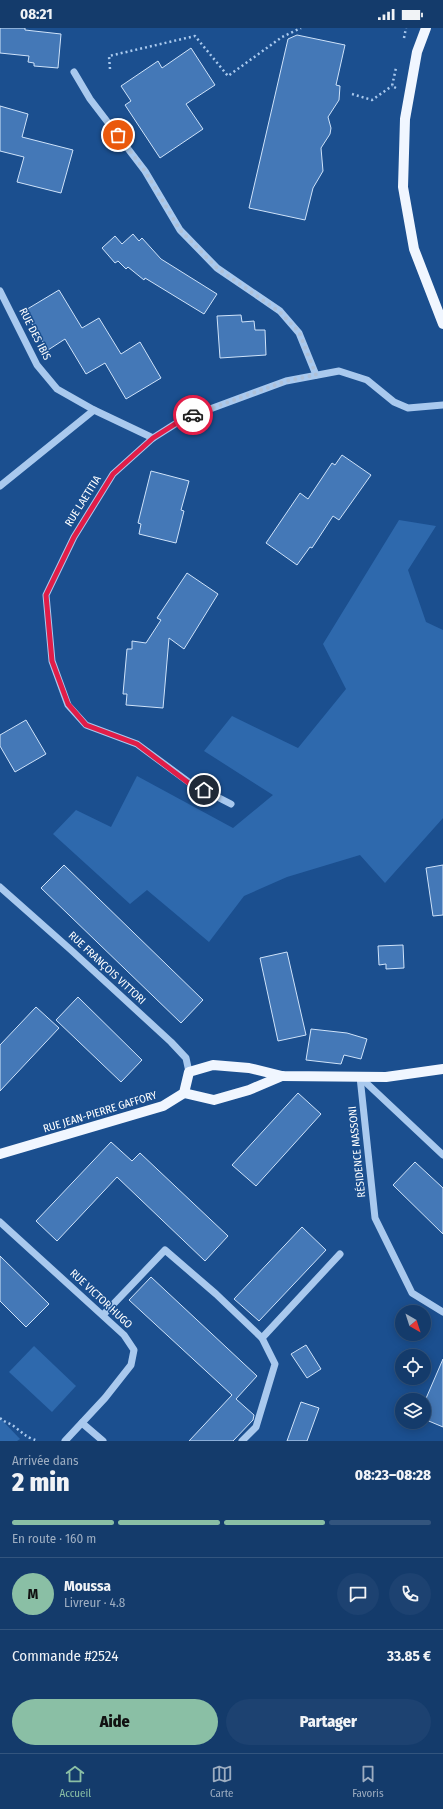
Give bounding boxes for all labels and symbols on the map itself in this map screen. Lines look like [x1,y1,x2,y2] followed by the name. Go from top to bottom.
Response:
[101,118,135,152] pin
[16,306,54,363] street label: RUE DES IBIS
[173,395,213,435] courier
[62,473,104,529] street label: RUE LAETITIA
[187,773,221,807] pin
[66,929,148,1007] street label: RUE FRANÇOIS VITTORI
[42,1088,159,1135] street label: RUE JEAN-PIERRE GAFFORY
[345,1106,368,1198] street label: RÉSIDENCE MASSONI
[67,1267,135,1331] street label: RUE VICTOR HUGO
[395,1305,431,1341] north arrow

